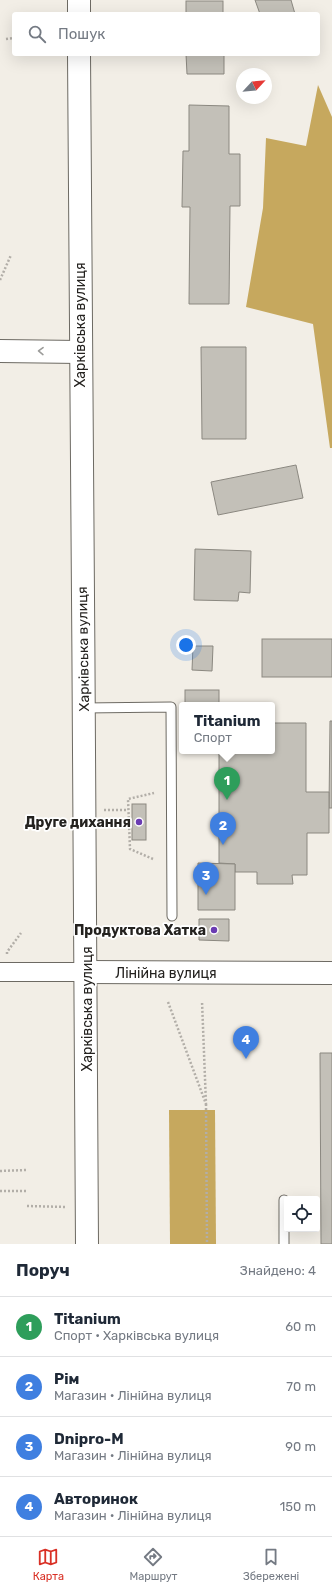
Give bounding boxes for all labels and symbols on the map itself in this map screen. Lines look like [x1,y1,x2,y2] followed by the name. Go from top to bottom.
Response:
[236,68,272,104] north arrow
[72,262,89,388] street label: Харківська вулиця
[38,347,44,355] one-way arrow
[74,586,93,712] street label: Харківська вулиця
[176,635,196,655] your location
[214,767,240,800] pin: 1
[210,812,236,845] pin: 2
[25,814,131,831] place label: Друге дихання
[134,817,144,827] marker: Друге дихання
[193,862,219,895] pin: 3
[74,922,206,939] place label: Продуктова Хатка
[209,925,219,935] marker: Продуктова Хатка
[79,946,96,1072] street label: Харківська вулиця
[115,965,217,982] street label: Лінійна вулиця
[233,1026,259,1059] pin: 4

